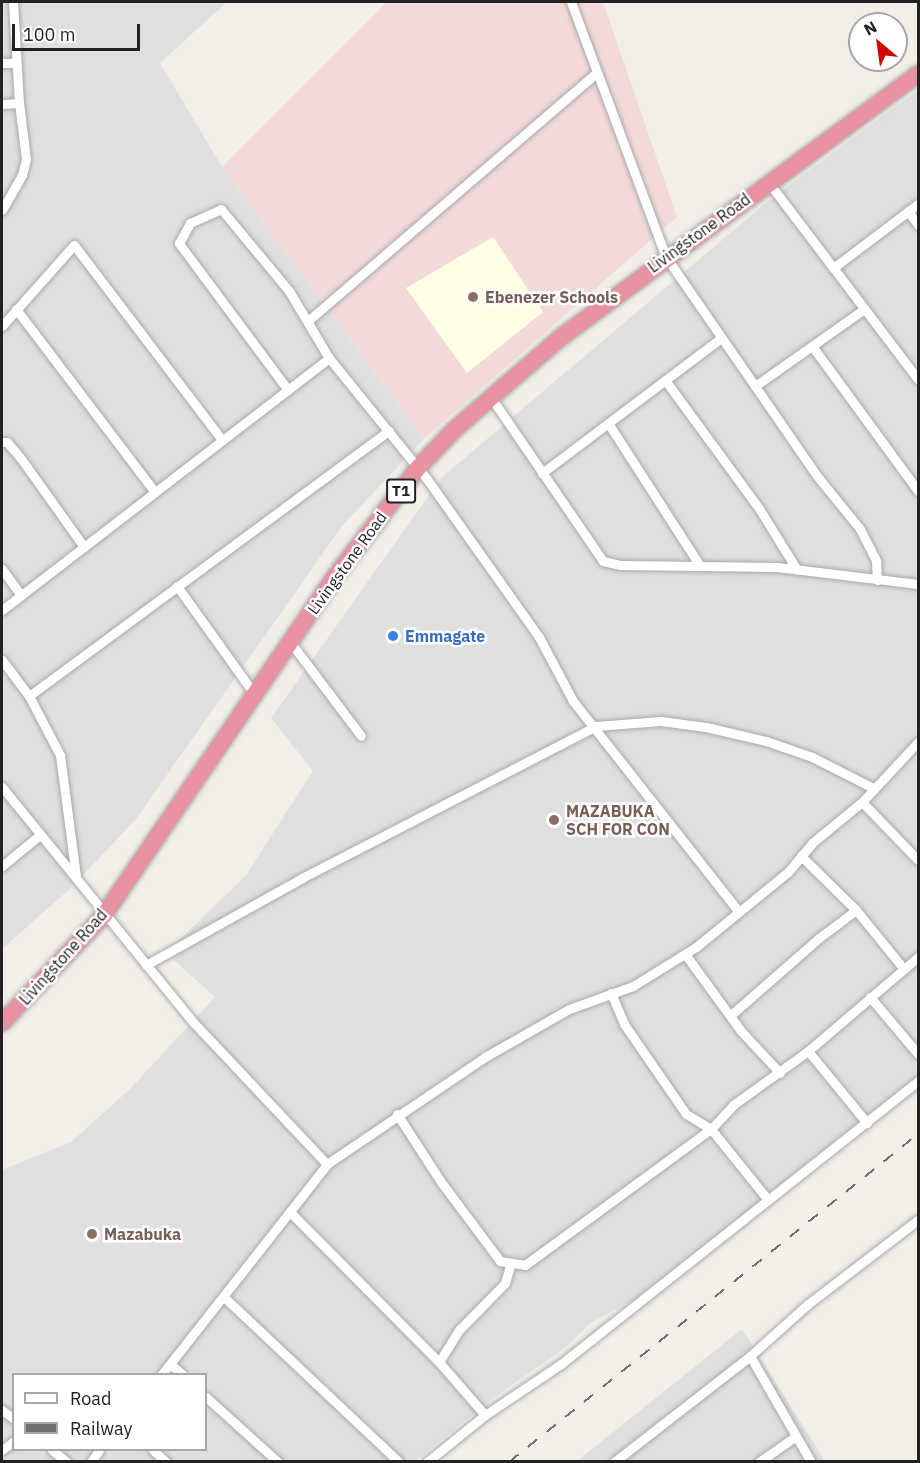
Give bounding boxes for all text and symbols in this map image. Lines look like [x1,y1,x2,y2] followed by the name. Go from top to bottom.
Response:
[15,12,142,50] scale bar
[848,12,908,72] north arrow
[860,16,880,40] text: N
[23,23,75,46] text: 100 m
[644,189,754,277] street label: Livingstone Road
[485,287,618,307] place label: Ebenezer Schools
[466,290,480,304] marker: Ebenezer Schools
[386,479,416,503] road number: T1
[303,508,391,618] street label: Livingstone Road
[405,626,485,646] place label: Emmagate
[386,629,400,643] marker: Emmagate
[566,801,670,839] place label: MAZABUKA SCH FOR CON
[547,813,561,827] marker: MAZABUKA SCH FOR CON
[15,905,111,1009] street label: Livingstone Road
[104,1224,181,1244] place label: Mazabuka
[85,1227,99,1241] marker: Mazabuka
[12,1373,207,1451] legend
[70,1387,111,1410] text: Road
[70,1417,132,1440] text: Railway

